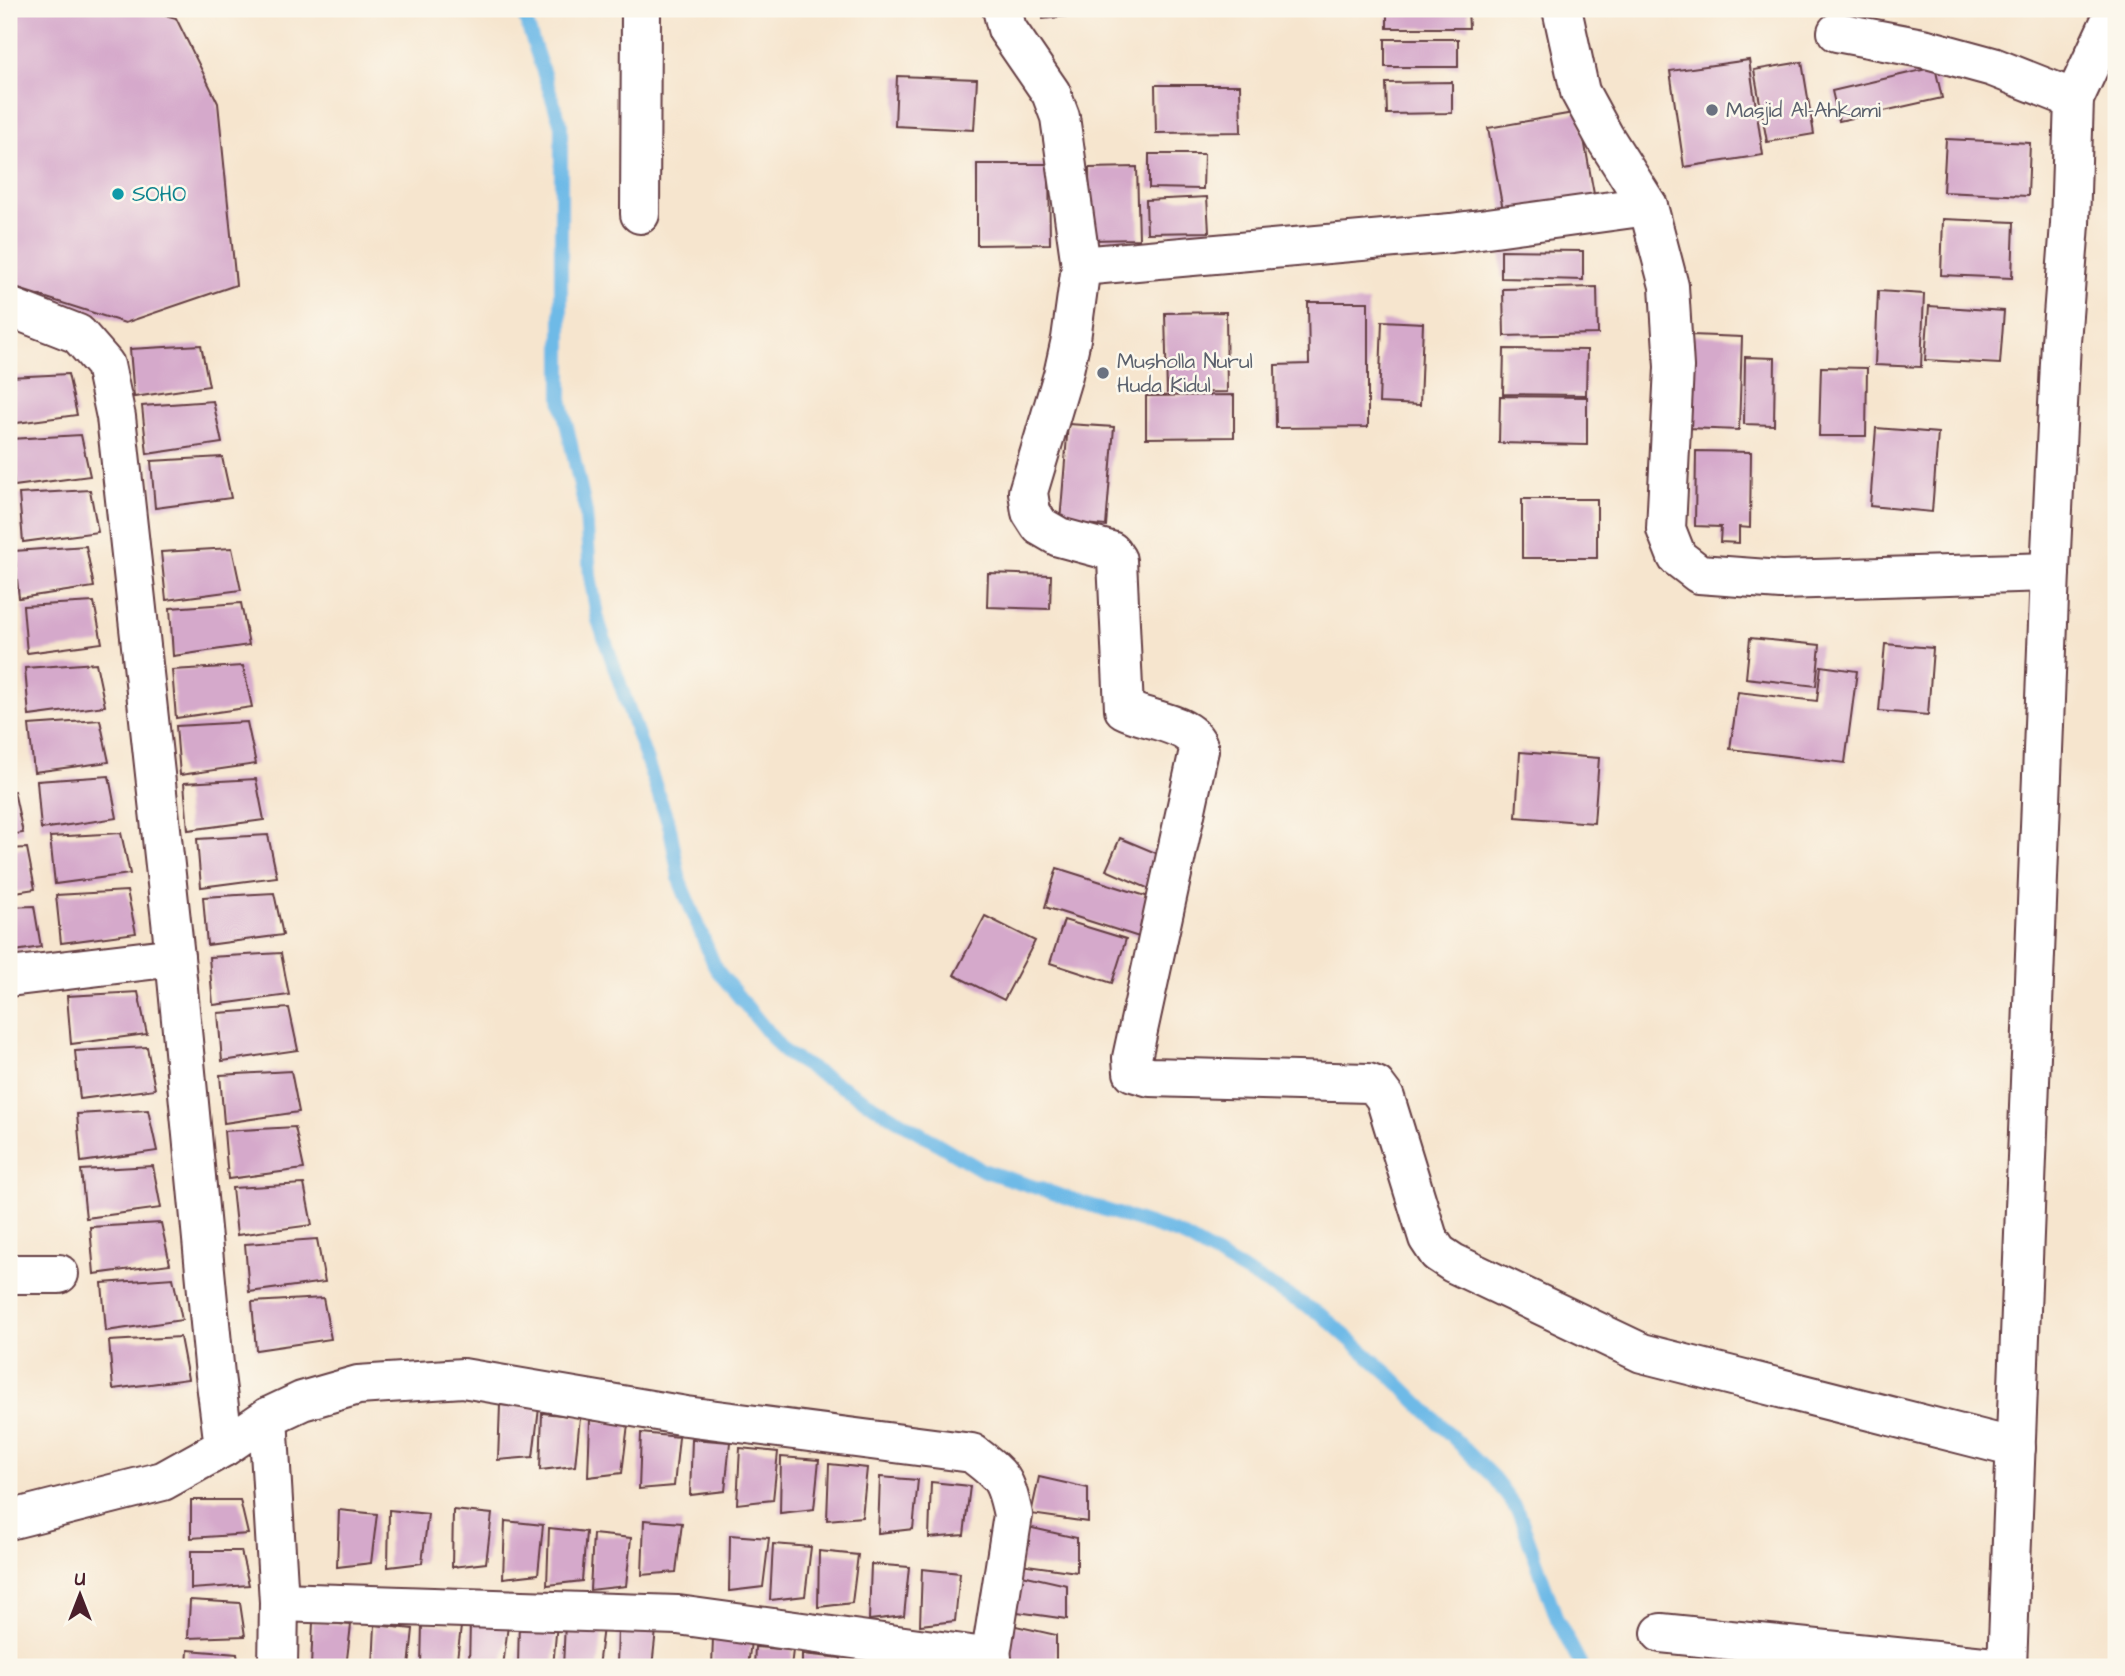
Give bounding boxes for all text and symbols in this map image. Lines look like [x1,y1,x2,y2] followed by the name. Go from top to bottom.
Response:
[1726,96,1881,125] place label: Masjid Al-Ahkami
[1704,102,1720,118] marker: Masjid Al-Ahkami
[132,180,186,209] place label: SOHO
[110,186,126,202] marker: SOHO
[1117,347,1253,400] place label: Musholla Nurul Huda Kidul
[1095,365,1111,381] marker: Musholla Nurul Huda Kidul
[46,1560,116,1630] north arrow
[75,1566,86,1593] text: U

